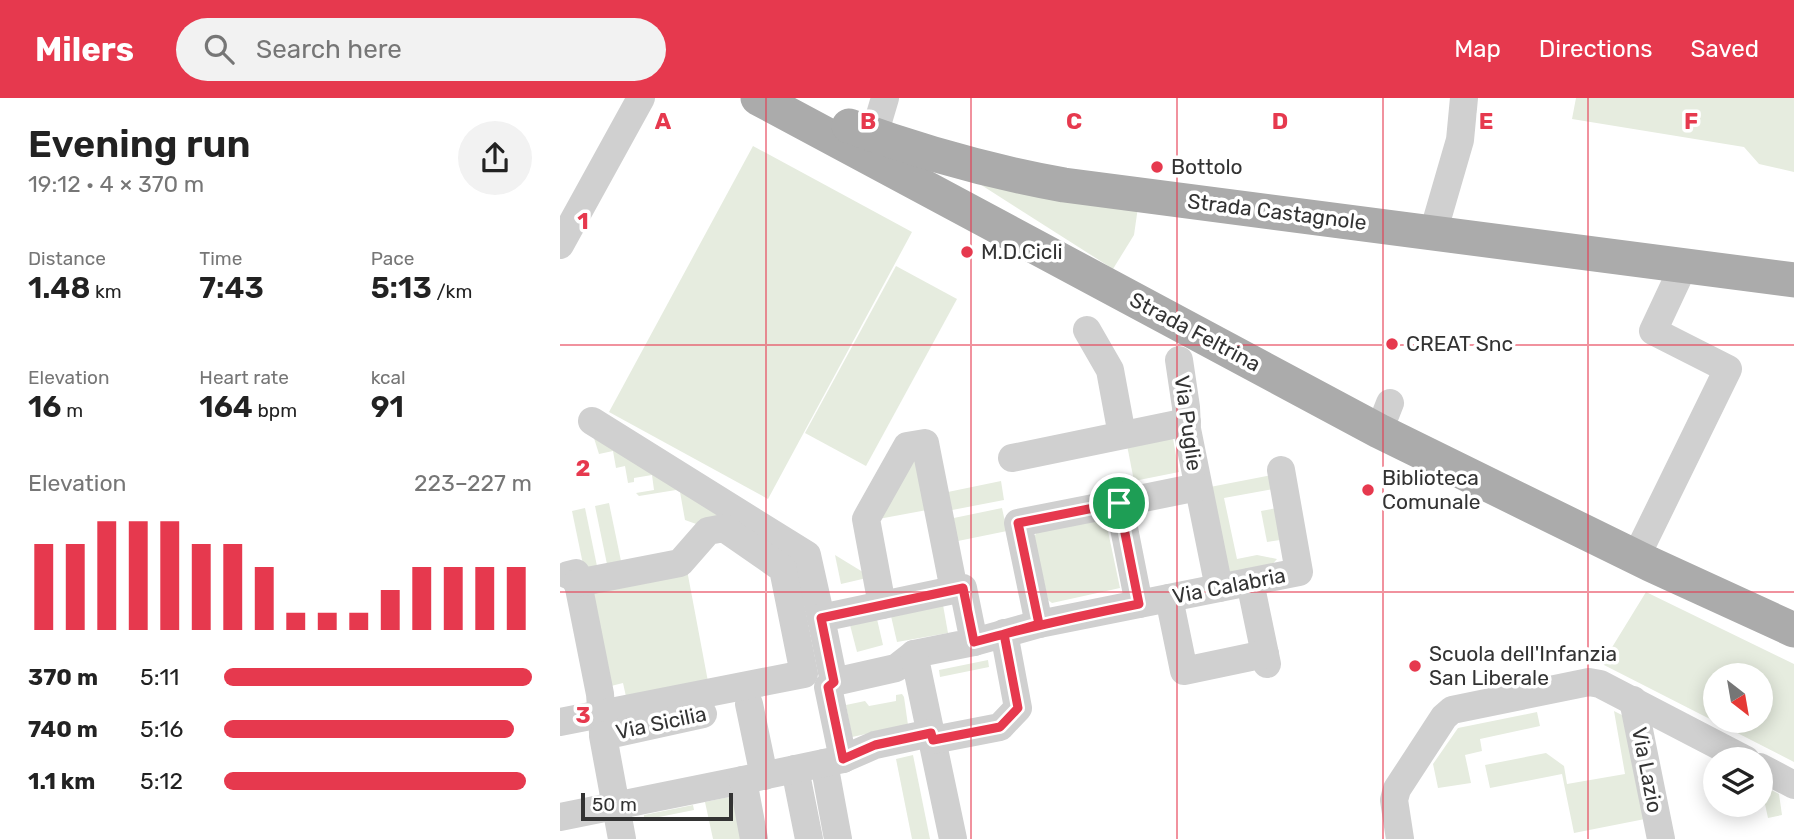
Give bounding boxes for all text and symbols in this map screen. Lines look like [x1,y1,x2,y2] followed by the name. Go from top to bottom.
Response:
[176,18,666,81] search box
[35,30,134,69] text: Milers
[200,30,238,68] icon: search
[256,34,402,65] text: Search here
[1454,35,1501,63] text: Map
[1539,35,1652,63] text: Directions
[1690,35,1759,63] text: Saved
[655,107,672,135] text: A
[860,107,876,135] text: B
[1066,107,1082,135] text: C
[1272,107,1288,135] text: D
[1479,107,1493,135] text: E
[1684,107,1698,135] text: F
[28,121,251,167] text: Evening run
[458,121,532,195] button: share
[1171,154,1243,179] place label: Bottolo
[1149,159,1165,175] marker: Bottolo
[28,170,204,198] text: 19:12 · 4 × 370 m
[1186,188,1368,235] street label: Strada Castagnole
[577,207,589,235] text: 1
[981,239,1063,264] place label: M.D.Cicli
[959,244,975,260] marker: M.D.Cicli
[28,247,106,270] text: Distance
[199,247,242,270] text: Time
[371,247,414,270] text: Pace
[28,270,90,306] text: 1.48
[199,270,264,306] text: 7:43
[371,270,432,306] text: 5:13
[90,280,122,303] text: km
[432,280,472,303] text: /km
[1126,287,1265,376] street label: Strada Feltrina
[1406,331,1513,356] place label: CREAT Snc
[1384,336,1400,352] marker: CREAT Snc
[28,366,109,389] text: Elevation
[199,366,289,389] text: Heart rate
[371,366,406,389] text: kcal
[1169,374,1208,472] street label: Via Puglie
[28,389,62,425] text: 16
[199,389,253,425] text: 164
[371,389,404,425] text: 91
[62,399,83,422] text: m
[253,399,297,422] text: bpm
[576,454,590,482] text: 2
[1382,465,1481,514] place label: Biblioteca Comunale
[28,469,127,497] text: Elevation
[414,469,532,497] text: 223–227 m
[1089,473,1149,533] pin
[1360,482,1376,498] marker: Biblioteca Comunale
[1100,484,1138,522] icon: arrive
[1170,562,1288,609] street label: Via Calabria
[1429,641,1617,690] place label: Scuola dell'Infanzia San Liberale
[1407,658,1423,674] marker: Scuola dell'Infanzia San Liberale
[28,663,98,691] text: 370 m
[140,663,179,691] text: 5:11
[1703,663,1773,733] north arrow
[1703,663,1773,817] map controls
[575,701,591,729] text: 3
[613,701,709,744] street label: Via Sicilia
[28,715,98,743] text: 740 m
[140,715,183,743] text: 5:16
[1627,725,1668,815] street label: Via Lazio
[1703,747,1773,817] button: layers
[28,767,95,795] text: 1.1 km
[140,767,183,795] text: 5:12
[581,790,733,822] scale bar
[592,793,637,816] text: 50 m

